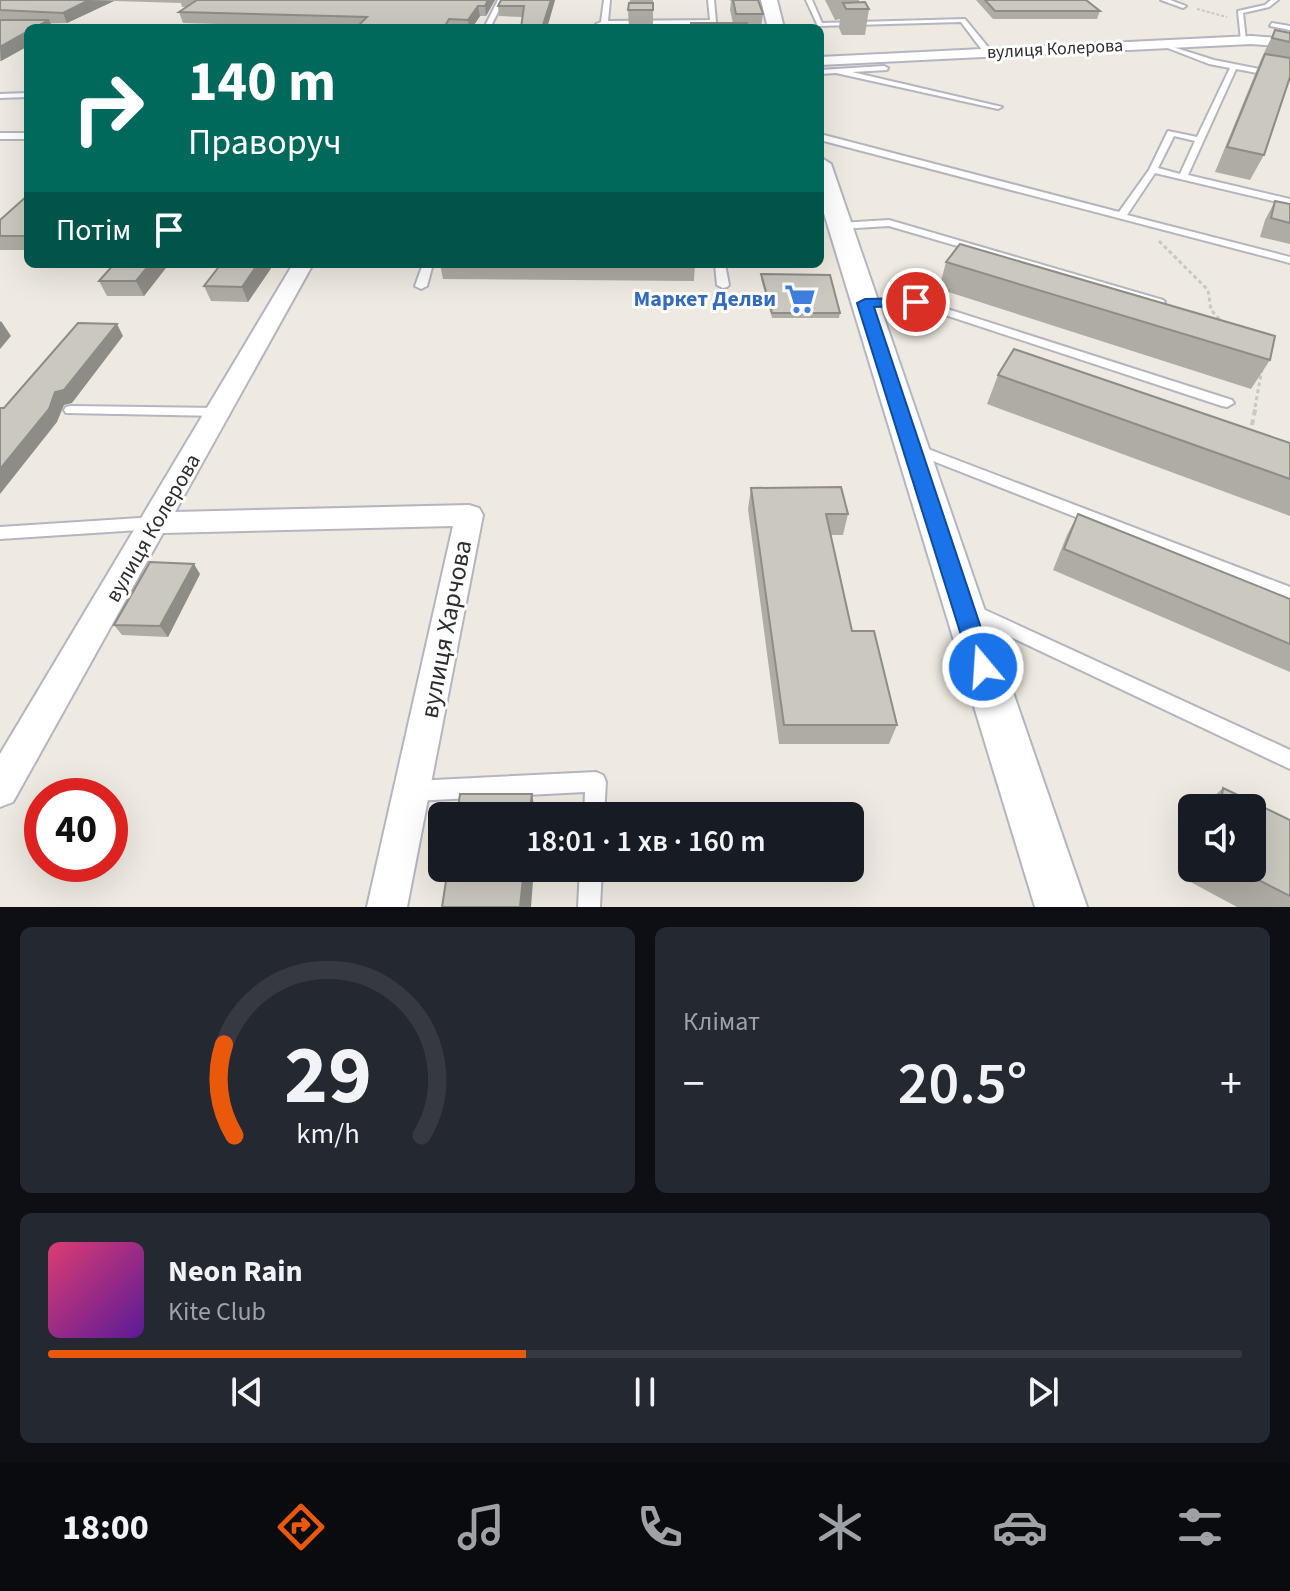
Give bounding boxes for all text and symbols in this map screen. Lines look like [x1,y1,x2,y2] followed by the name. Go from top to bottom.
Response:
[986,33,1124,65] street label: вулиця Колерова
[188,43,336,122] text: 140 m
[56,56,160,160] icon: right
[188,117,342,168] text: Праворуч
[147,208,191,252] icon: arrive
[56,209,131,252] text: Потім
[882,268,950,336] pin
[894,280,938,324] icon: arrive
[783,282,817,316] supermarket icon: Маркет Делви
[634,283,776,315] place label: Маркет Делви
[97,448,209,608] street label: вулиця Колерова
[411,537,481,721] street label: вулиця Харчова
[941,625,1025,709] position arrow
[24,778,128,882] speed limit sign: 40
[1178,794,1266,882] map controls
[1178,794,1266,882] button: sound
[526,820,766,863] text: 18:01 · 1 хв · 160 m
[683,1003,760,1040] text: Клімат
[284,1017,371,1135] text: 29
[898,1042,1027,1127] text: 20.5°
[683,1053,705,1116] text: −
[1220,1053,1242,1116] text: +
[296,1114,359,1154] text: km/h
[168,1250,303,1293] text: Neon Rain
[168,1293,266,1330] text: Kite Club
[225,1370,269,1414] icon: previous
[623,1370,667,1414] icon: pause
[1021,1370,1065,1414] icon: next
[273,1499,329,1555] icon: directions
[453,1499,509,1555] icon: music
[632,1499,688,1555] icon: phone
[812,1499,868,1555] icon: climate
[992,1499,1048,1555] icon: car
[1172,1499,1228,1555] icon: filters
[62,1502,149,1553] text: 18:00

